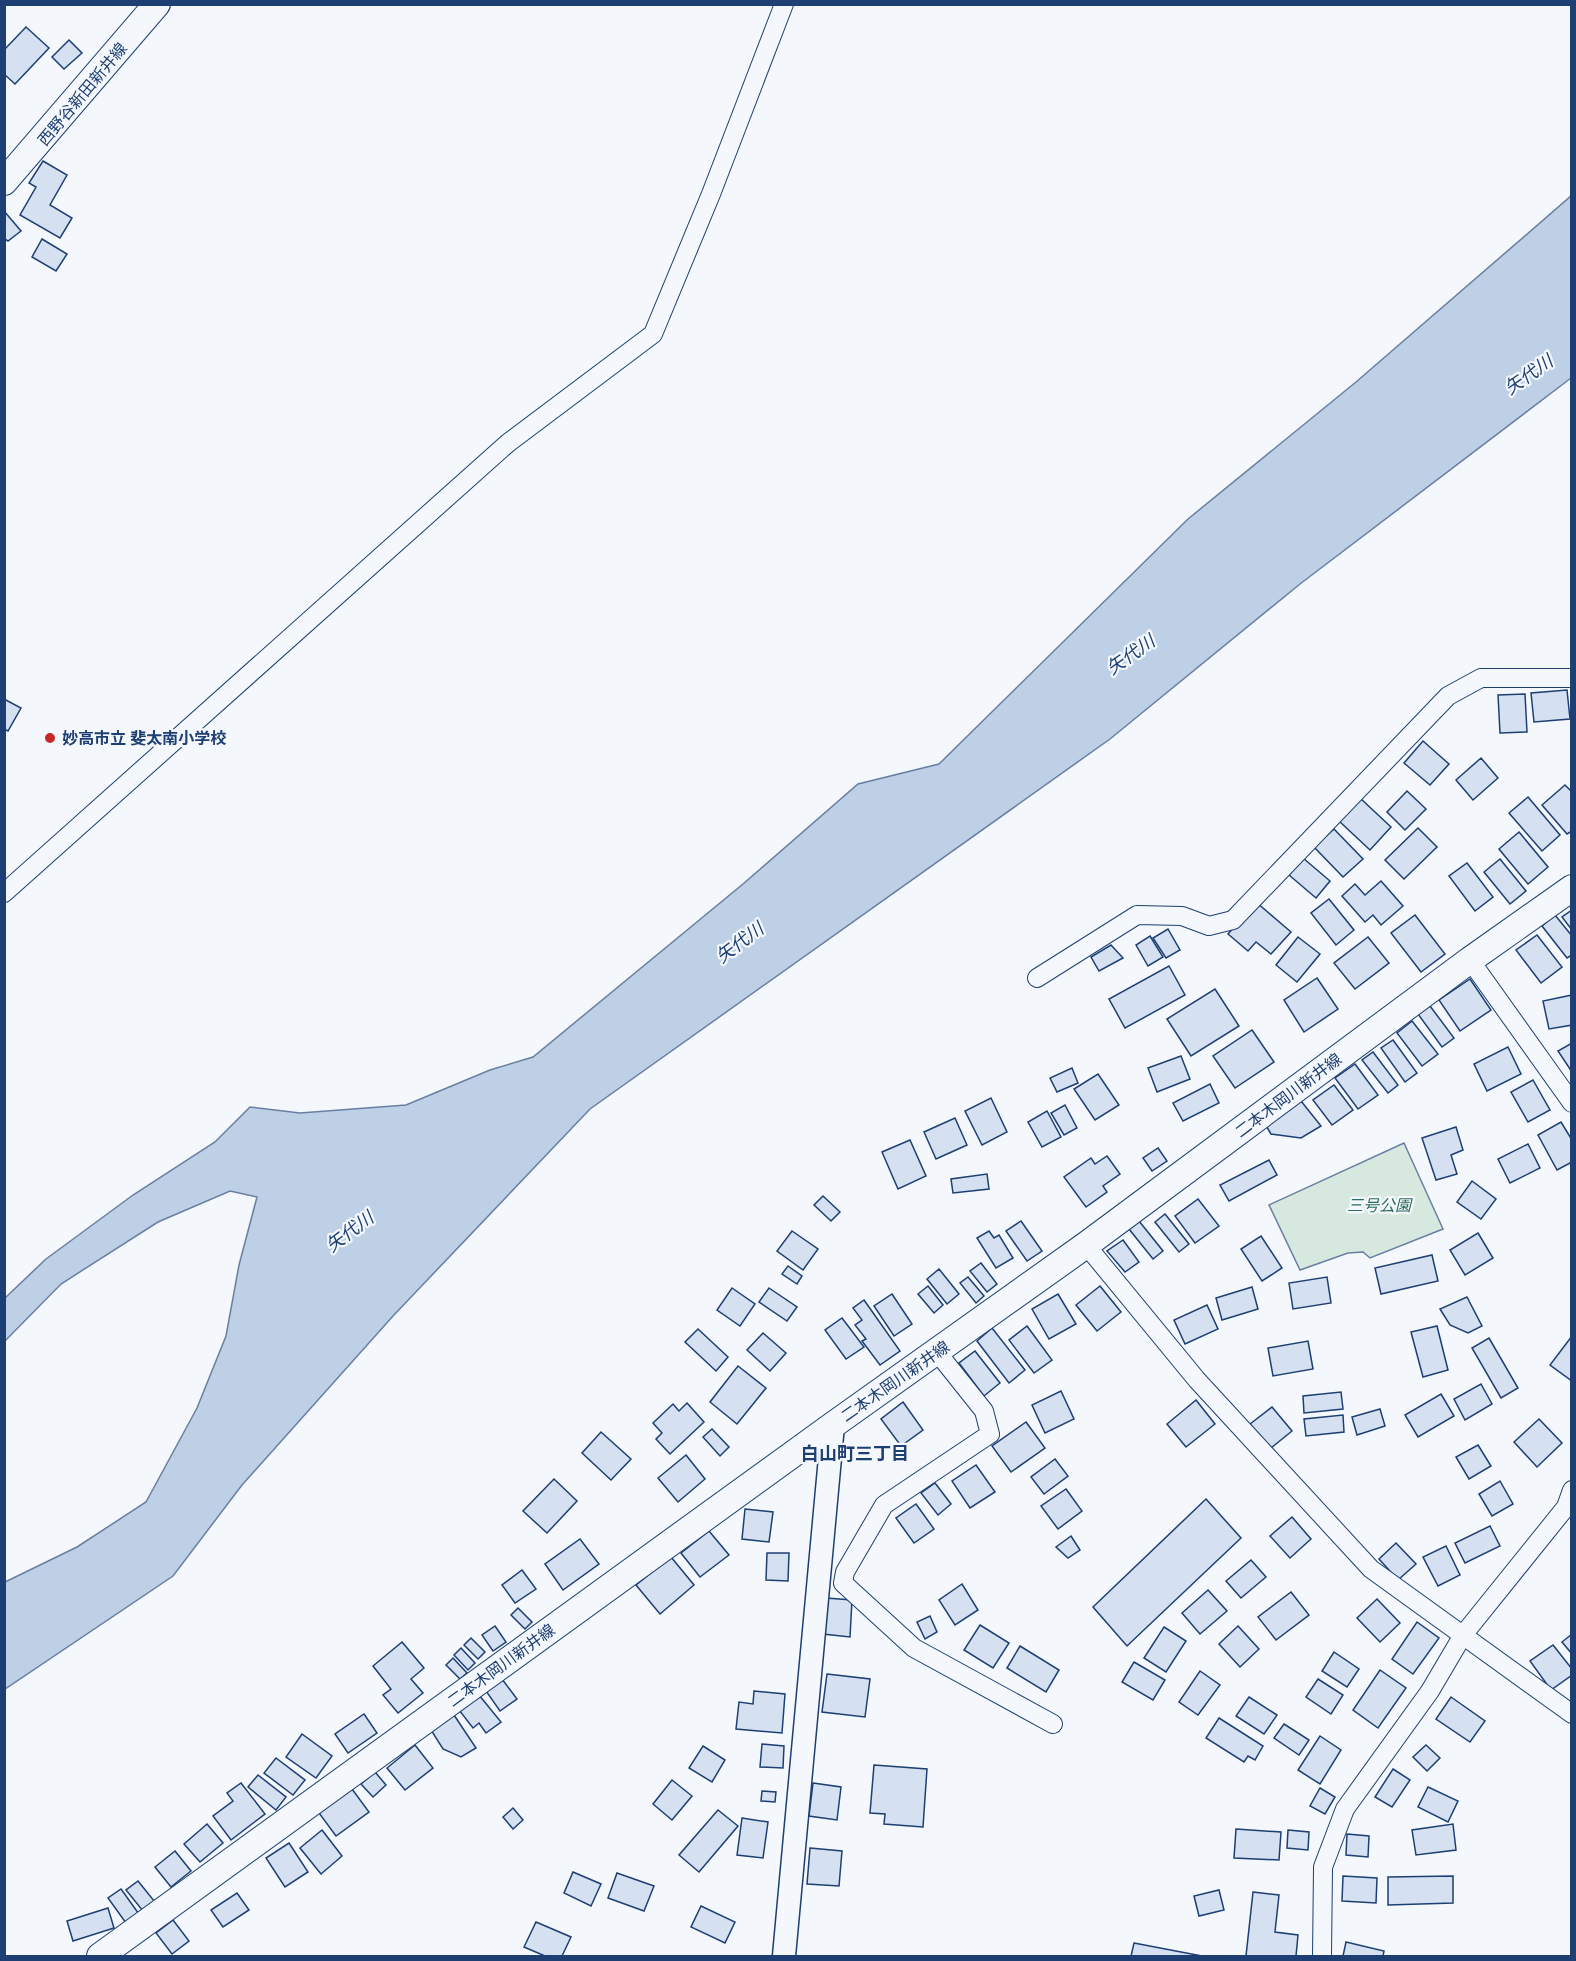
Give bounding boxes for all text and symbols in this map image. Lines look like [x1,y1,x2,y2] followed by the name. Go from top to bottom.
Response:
[32,38,132,150] street label: 西野谷新田新井線
[1499,348,1559,399] water label: 矢代川
[1101,628,1161,679] water label: 矢代川
[62,727,226,749] place label: 妙高市立 斐太南小学校
[43,731,57,745] marker: 妙高市立 斐太南小学校
[710,915,769,968] water label: 矢代川
[1230,1048,1346,1142] street label: 二本木岡川新井線
[1347,1194,1413,1216] park label: 三号公園
[320,1204,379,1257] water label: 矢代川
[836,1335,954,1427] street label: 二本木岡川新井線
[801,1441,909,1465] district label: 白山町三丁目
[443,1618,559,1712] street label: 二本木岡川新井線

